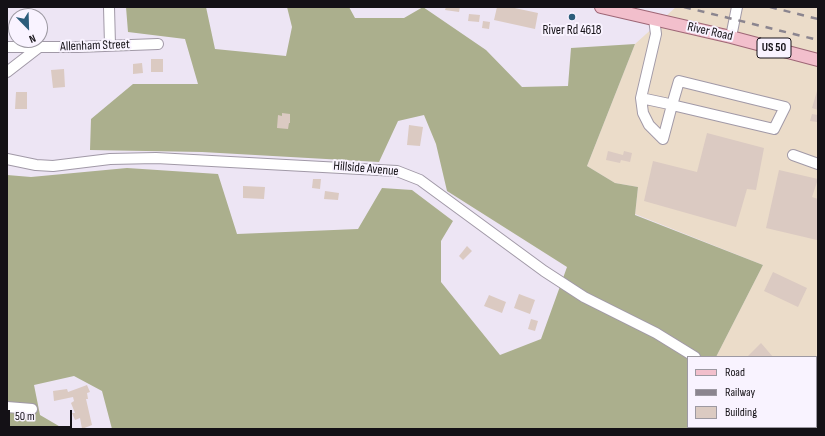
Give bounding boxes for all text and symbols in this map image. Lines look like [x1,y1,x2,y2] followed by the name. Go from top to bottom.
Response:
[8,8,48,48] north arrow
[567,12,577,22] marker: River Rd 4618
[686,19,734,45] street label: River Road
[542,23,602,39] place label: River Rd 4618
[27,31,38,46] text: N
[60,37,130,55] street label: Allenham Street
[757,38,791,58] road number: US 50
[333,158,399,180] street label: Hillside Avenue
[687,356,817,428] legend
[725,365,745,380] text: Road
[725,385,755,400] text: Railway
[10,402,74,428] scale bar
[725,405,757,420] text: Building
[15,409,35,424] text: 50 m

